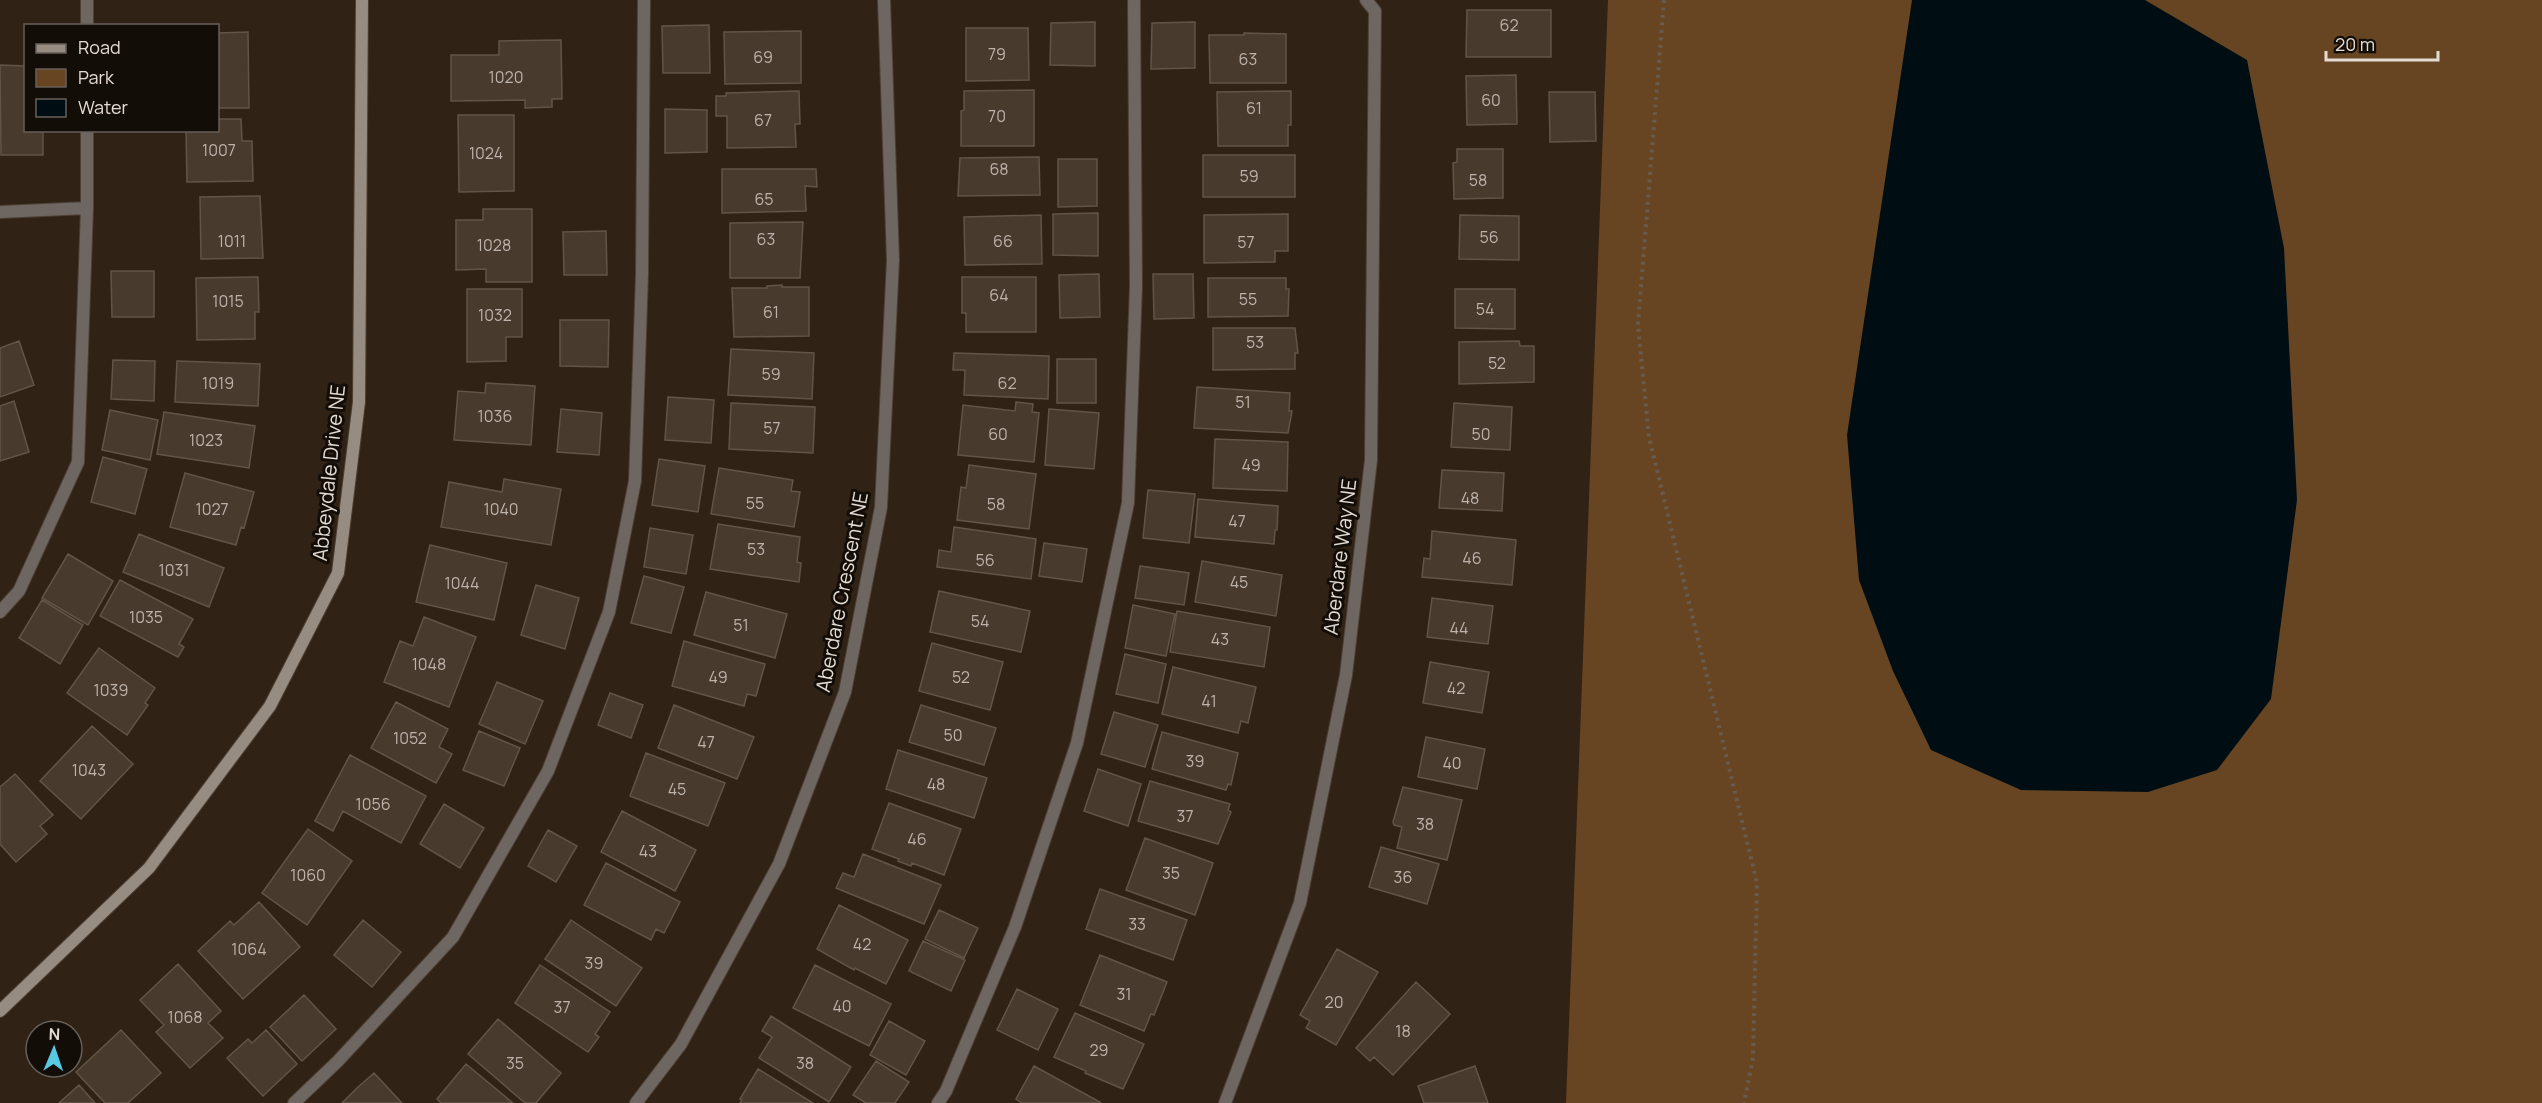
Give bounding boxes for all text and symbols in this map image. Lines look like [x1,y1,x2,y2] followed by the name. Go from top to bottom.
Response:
[1499,14,1519,36] house number: 62
[24,24,219,132] legend
[2326,24,2438,62] scale bar
[2335,32,2375,56] text: 20 m
[78,35,121,59] text: Road
[988,43,1006,65] house number: 79
[753,46,773,68] house number: 69
[1239,48,1257,70] house number: 63
[78,65,115,89] text: Park
[489,66,523,88] house number: 1020
[1481,89,1501,111] house number: 60
[78,95,128,119] text: Water
[1246,97,1262,119] house number: 61
[988,105,1006,127] house number: 70
[754,109,772,131] house number: 67
[202,139,236,161] house number: 1007
[469,142,503,164] house number: 1024
[989,158,1009,180] house number: 68
[1239,165,1259,187] house number: 59
[1469,169,1487,191] house number: 58
[754,188,774,210] house number: 65
[1479,226,1499,248] house number: 56
[757,228,775,250] house number: 63
[218,230,246,252] house number: 1011
[993,230,1013,252] house number: 66
[1237,231,1255,253] house number: 57
[477,234,511,256] house number: 1028
[989,284,1009,306] house number: 64
[1239,288,1257,310] house number: 55
[212,290,244,312] house number: 1015
[1476,298,1494,320] house number: 54
[763,301,779,323] house number: 61
[478,304,512,326] house number: 1032
[1246,331,1264,353] house number: 53
[1488,352,1506,374] house number: 52
[761,363,781,385] house number: 59
[202,372,234,394] house number: 1019
[997,372,1017,394] house number: 62
[306,383,351,562] street label: Abbeydale Drive NE
[1235,391,1251,413] house number: 51
[478,405,512,427] house number: 1036
[763,417,781,439] house number: 57
[988,423,1008,445] house number: 60
[1472,423,1491,445] house number: 50
[189,429,223,451] house number: 1023
[1241,454,1261,476] house number: 49
[1317,477,1362,636] street label: Aberdare Way NE
[1461,487,1479,509] house number: 48
[809,489,874,694] street label: Aberdare Crescent NE
[746,492,764,514] house number: 55
[987,493,1005,515] house number: 58
[195,498,229,520] house number: 1027
[483,498,519,520] house number: 1040
[1228,510,1246,532] house number: 47
[747,538,765,560] house number: 53
[1462,547,1482,569] house number: 46
[975,549,995,571] house number: 56
[158,559,190,581] house number: 1031
[1230,571,1248,593] house number: 45
[444,572,480,594] house number: 1044
[129,606,163,628] house number: 1035
[971,610,989,632] house number: 54
[733,614,749,636] house number: 51
[1449,617,1469,639] house number: 44
[1211,628,1229,650] house number: 43
[412,653,446,675] house number: 1048
[708,666,728,688] house number: 49
[952,666,970,688] house number: 52
[1447,677,1465,699] house number: 42
[94,679,128,701] house number: 1039
[1201,690,1217,712] house number: 41
[944,724,963,746] house number: 50
[393,727,427,749] house number: 1052
[697,731,715,753] house number: 47
[1186,750,1204,772] house number: 39
[1442,752,1462,774] house number: 40
[72,759,106,781] house number: 1043
[927,773,945,795] house number: 48
[668,778,686,800] house number: 45
[355,793,391,815] house number: 1056
[1177,805,1193,827] house number: 37
[1416,813,1434,835] house number: 38
[907,828,927,850] house number: 46
[639,840,657,862] house number: 43
[1162,862,1180,884] house number: 35
[290,864,326,886] house number: 1060
[1394,866,1412,888] house number: 36
[1128,913,1146,935] house number: 33
[853,933,871,955] house number: 42
[231,938,267,960] house number: 1064
[585,952,603,974] house number: 39
[1116,983,1132,1005] house number: 31
[1325,991,1343,1013] house number: 20
[832,995,852,1017] house number: 40
[554,996,570,1018] house number: 37
[167,1006,203,1028] house number: 1068
[24,1019,84,1079] north arrow
[1395,1020,1411,1042] house number: 18
[48,1023,61,1045] text: N
[1089,1039,1109,1061] house number: 29
[506,1052,524,1074] house number: 35
[796,1052,814,1074] house number: 38

